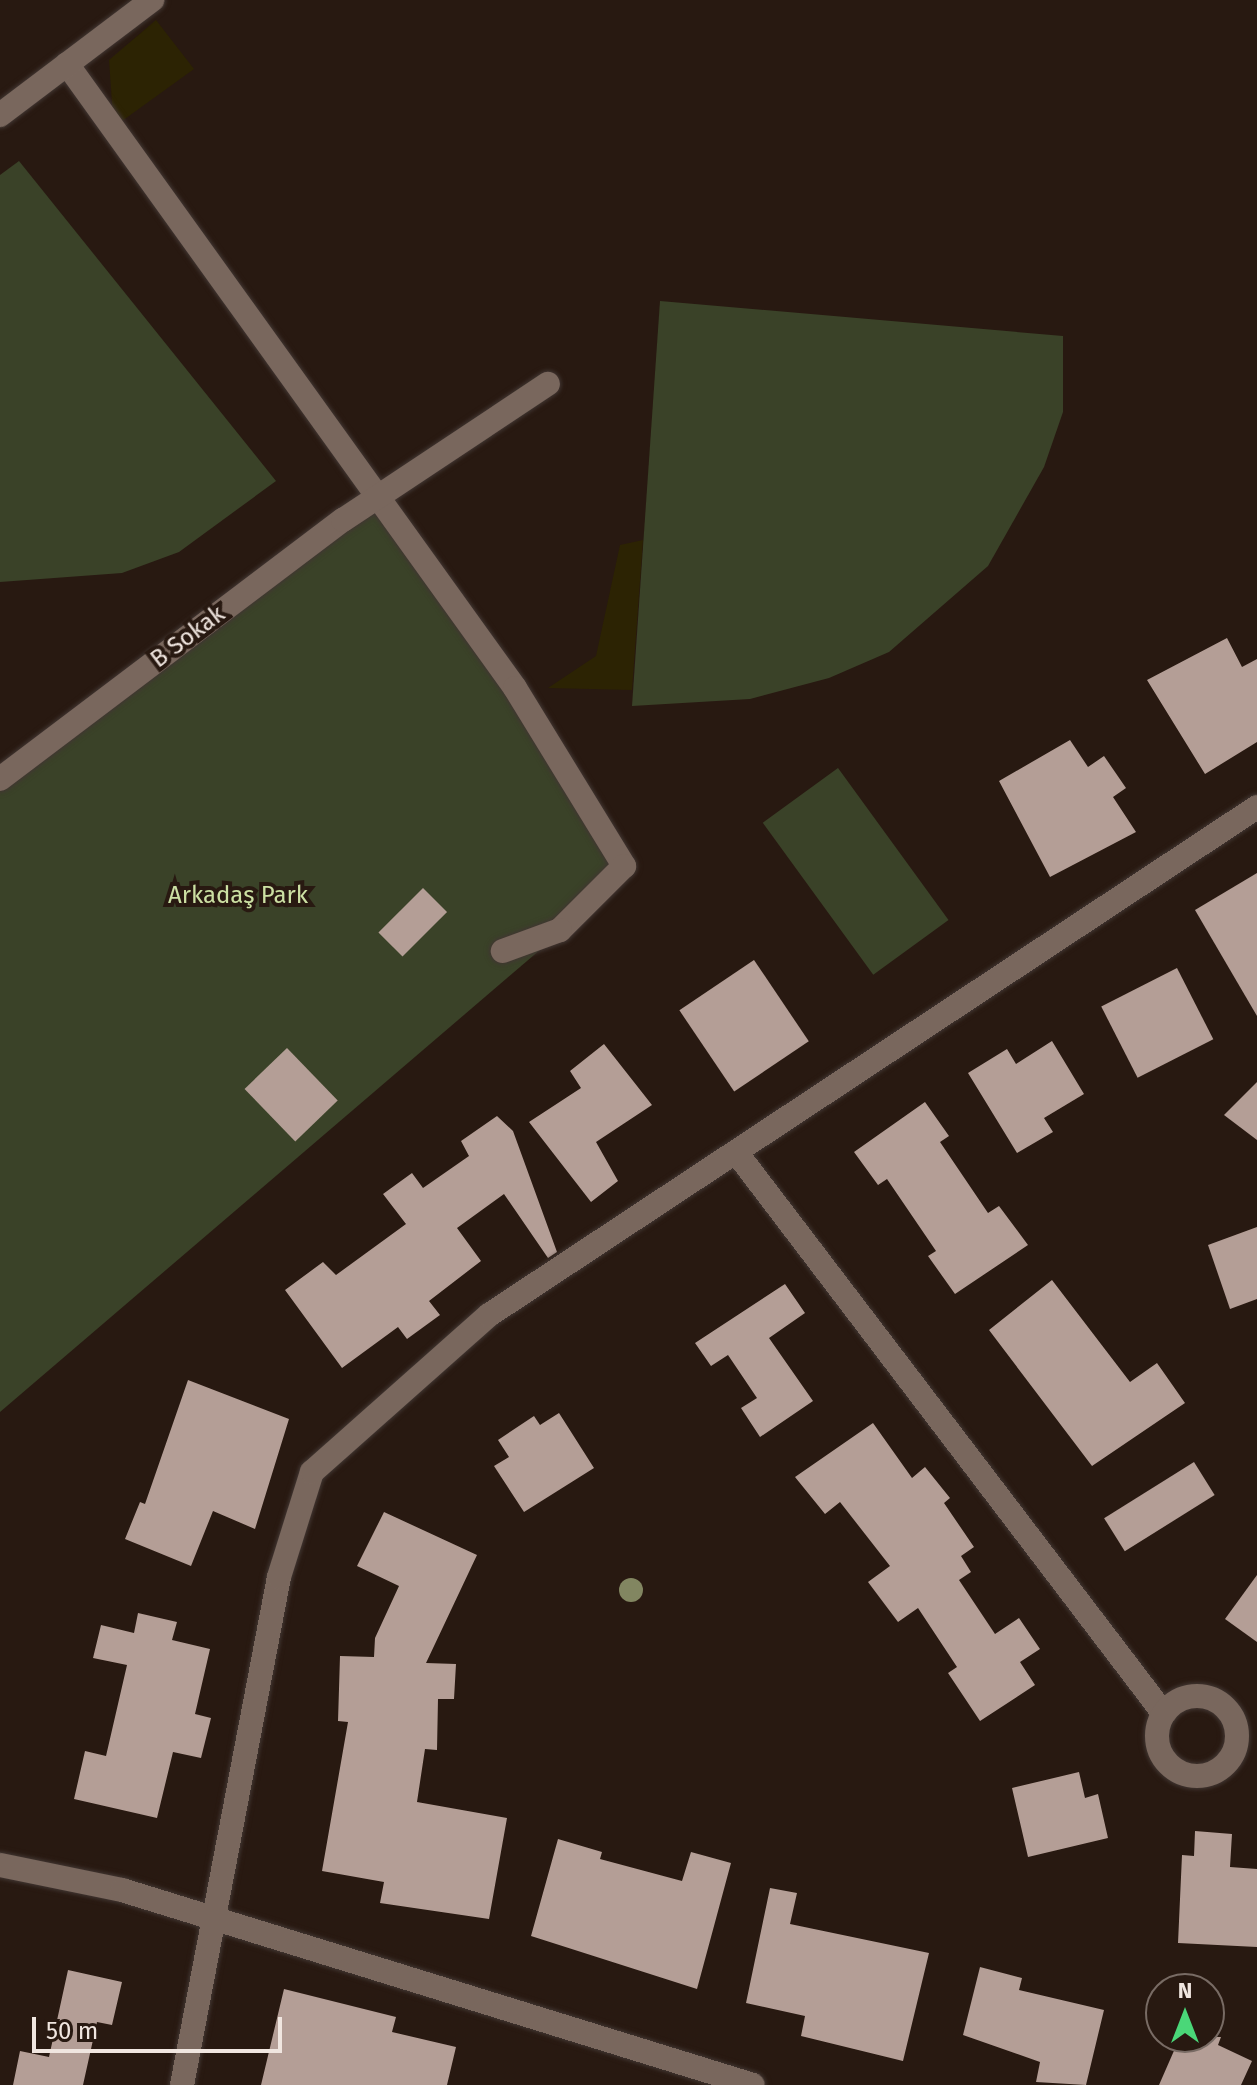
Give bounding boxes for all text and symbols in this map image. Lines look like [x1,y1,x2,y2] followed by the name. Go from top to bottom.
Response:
[145,600,231,674] street label: B Sokak
[168,882,308,910] park label: Arkadaş Park
[1145,1973,1225,2053] north arrow
[1178,1977,1192,2004] text: N
[36,2001,286,2051] scale bar
[46,2017,98,2045] text: 50 m

